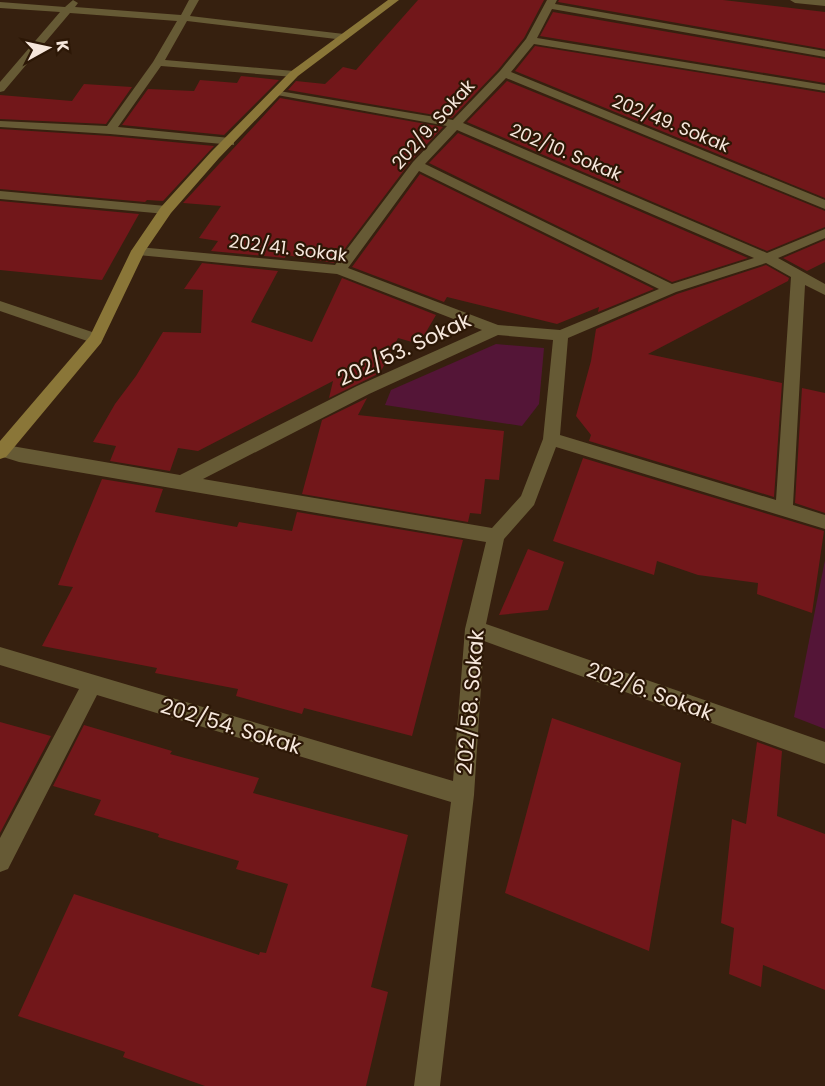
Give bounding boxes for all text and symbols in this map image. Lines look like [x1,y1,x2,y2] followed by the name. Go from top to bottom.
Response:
[18,18,78,78] north arrow
[50,39,75,53] text: K
[386,73,481,174] street label: 202/9. Sokak
[609,88,734,158] street label: 202/49. Sokak
[506,117,626,187] street label: 202/10. Sokak
[227,228,349,268] street label: 202/41. Sokak
[332,305,476,393] street label: 202/53. Sokak
[449,628,491,776] street label: 202/58. Sokak
[583,655,717,727] street label: 202/6. Sokak
[157,691,305,761] street label: 202/54. Sokak

